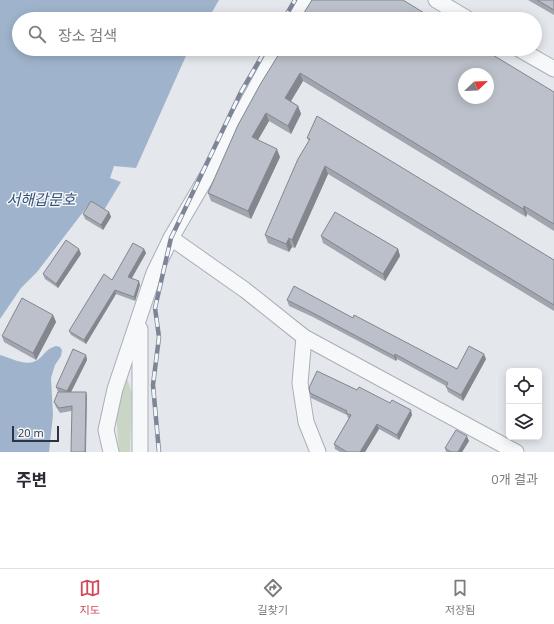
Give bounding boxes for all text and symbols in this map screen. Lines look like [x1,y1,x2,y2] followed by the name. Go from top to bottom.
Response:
[12,12,542,56] search box
[26,23,48,45] icon: search
[58,25,117,45] text: 장소 검색
[458,68,494,104] north arrow
[6,189,77,209] water label: 서해갑문호
[506,368,542,440] map controls
[506,368,542,404] button: locate
[506,404,542,440] button: layers
[12,424,59,443] scale bar
[18,425,44,440] text: 20 m
[16,468,47,491] text: 주변
[491,470,538,488] text: 0개 결과
[79,577,101,617] tab: 지도
[258,577,288,617] tab: 길찾기
[445,577,475,617] tab: 저장됨

